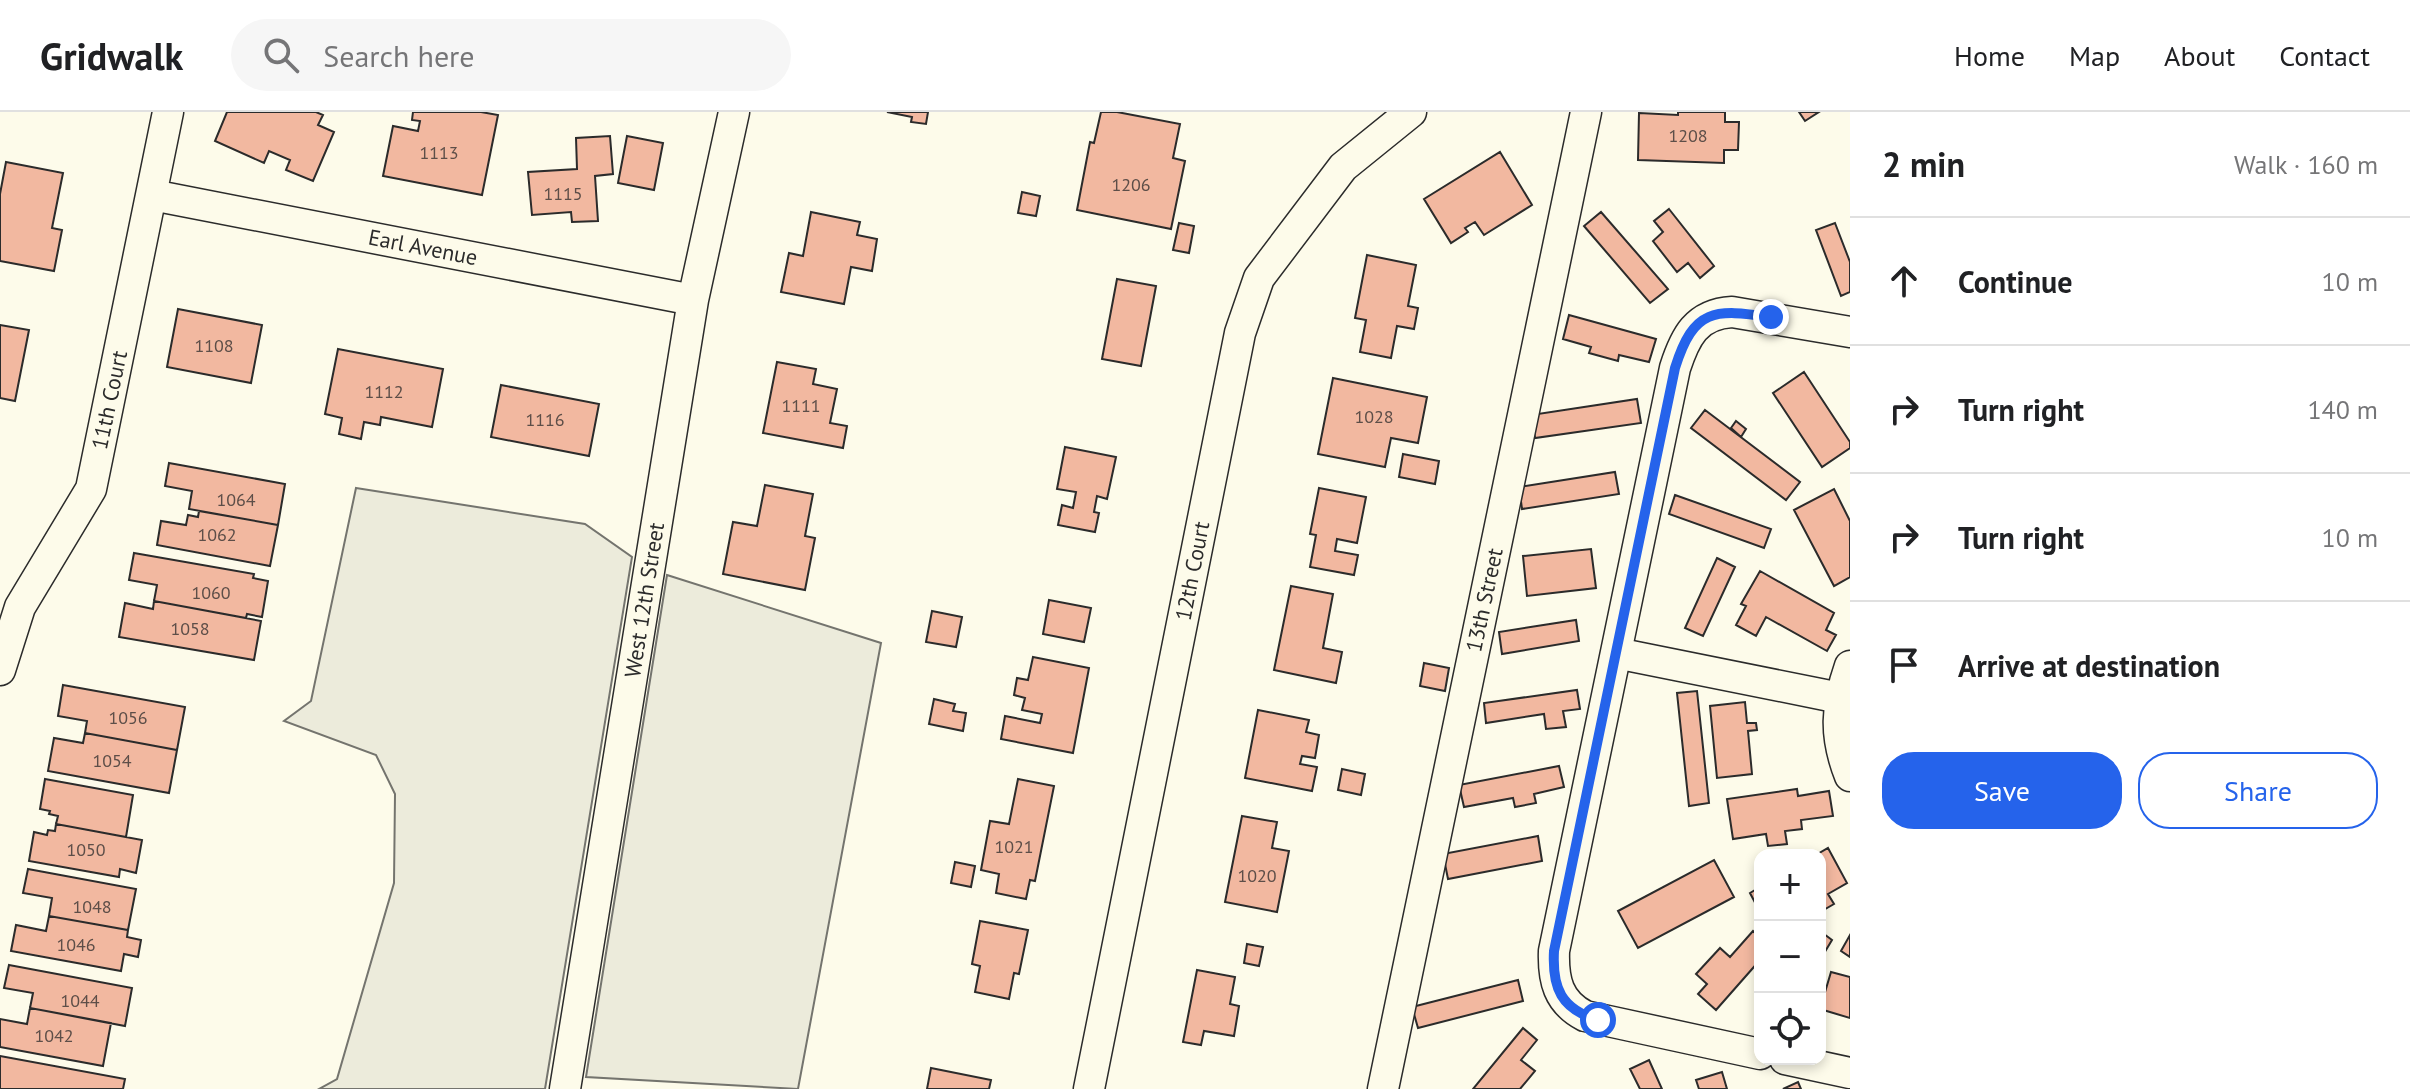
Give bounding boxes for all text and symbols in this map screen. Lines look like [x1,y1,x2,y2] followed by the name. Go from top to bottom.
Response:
[231,19,791,91] search box
[40,31,183,80] text: Gridwalk
[259,33,303,77] icon: search
[323,36,475,75] text: Search here
[1954,37,2025,74] text: Home
[2069,37,2120,74] text: Map
[2164,37,2235,74] text: About
[2279,37,2370,74] text: Contact
[1668,124,1708,147] house number: 1208
[419,141,459,164] house number: 1113
[1882,142,1965,186] text: 2 min
[2234,148,2378,181] text: Walk · 160 m
[1111,173,1151,196] house number: 1206
[543,182,583,205] house number: 1115
[366,223,480,271] street label: Earl Avenue
[1882,259,1926,303] icon: ahead
[1958,262,2072,301] text: Continue
[2322,265,2378,298] text: 10 m
[1753,299,1789,335] route end
[194,334,234,357] house number: 1108
[85,347,133,452] street label: 11th Court
[364,380,404,403] house number: 1112
[1882,387,1926,431] icon: right
[1958,390,2084,429] text: Turn right
[2307,393,2378,426] text: 140 m
[781,394,821,417] house number: 1111
[1354,405,1394,428] house number: 1028
[525,408,565,431] house number: 1116
[216,488,256,511] house number: 1064
[1882,515,1926,559] icon: right
[1958,518,2084,557] text: Turn right
[1169,519,1215,623] street label: 12th Court
[618,520,670,680] street label: West 12th Street
[2322,521,2378,554] text: 10 m
[197,523,237,546] house number: 1062
[1459,545,1509,655] street label: 13th Street
[191,581,231,604] house number: 1060
[170,617,210,640] house number: 1058
[1882,643,1926,687] icon: arrive
[1958,646,2220,685] text: Arrive at destination
[108,706,148,729] house number: 1056
[92,749,132,772] house number: 1054
[1882,752,2122,829] button: Save
[2138,752,2378,829] button: Share
[994,835,1034,858] house number: 1021
[66,838,106,861] house number: 1050
[1754,849,1826,1065] map controls
[1754,849,1826,921] button: +
[1237,864,1277,887] house number: 1020
[72,895,112,918] house number: 1048
[1754,921,1826,993] button: −
[56,933,96,956] house number: 1046
[60,989,100,1012] house number: 1044
[1754,993,1826,1065] button: locate
[1580,1002,1616,1038] route start
[34,1024,74,1047] house number: 1042

